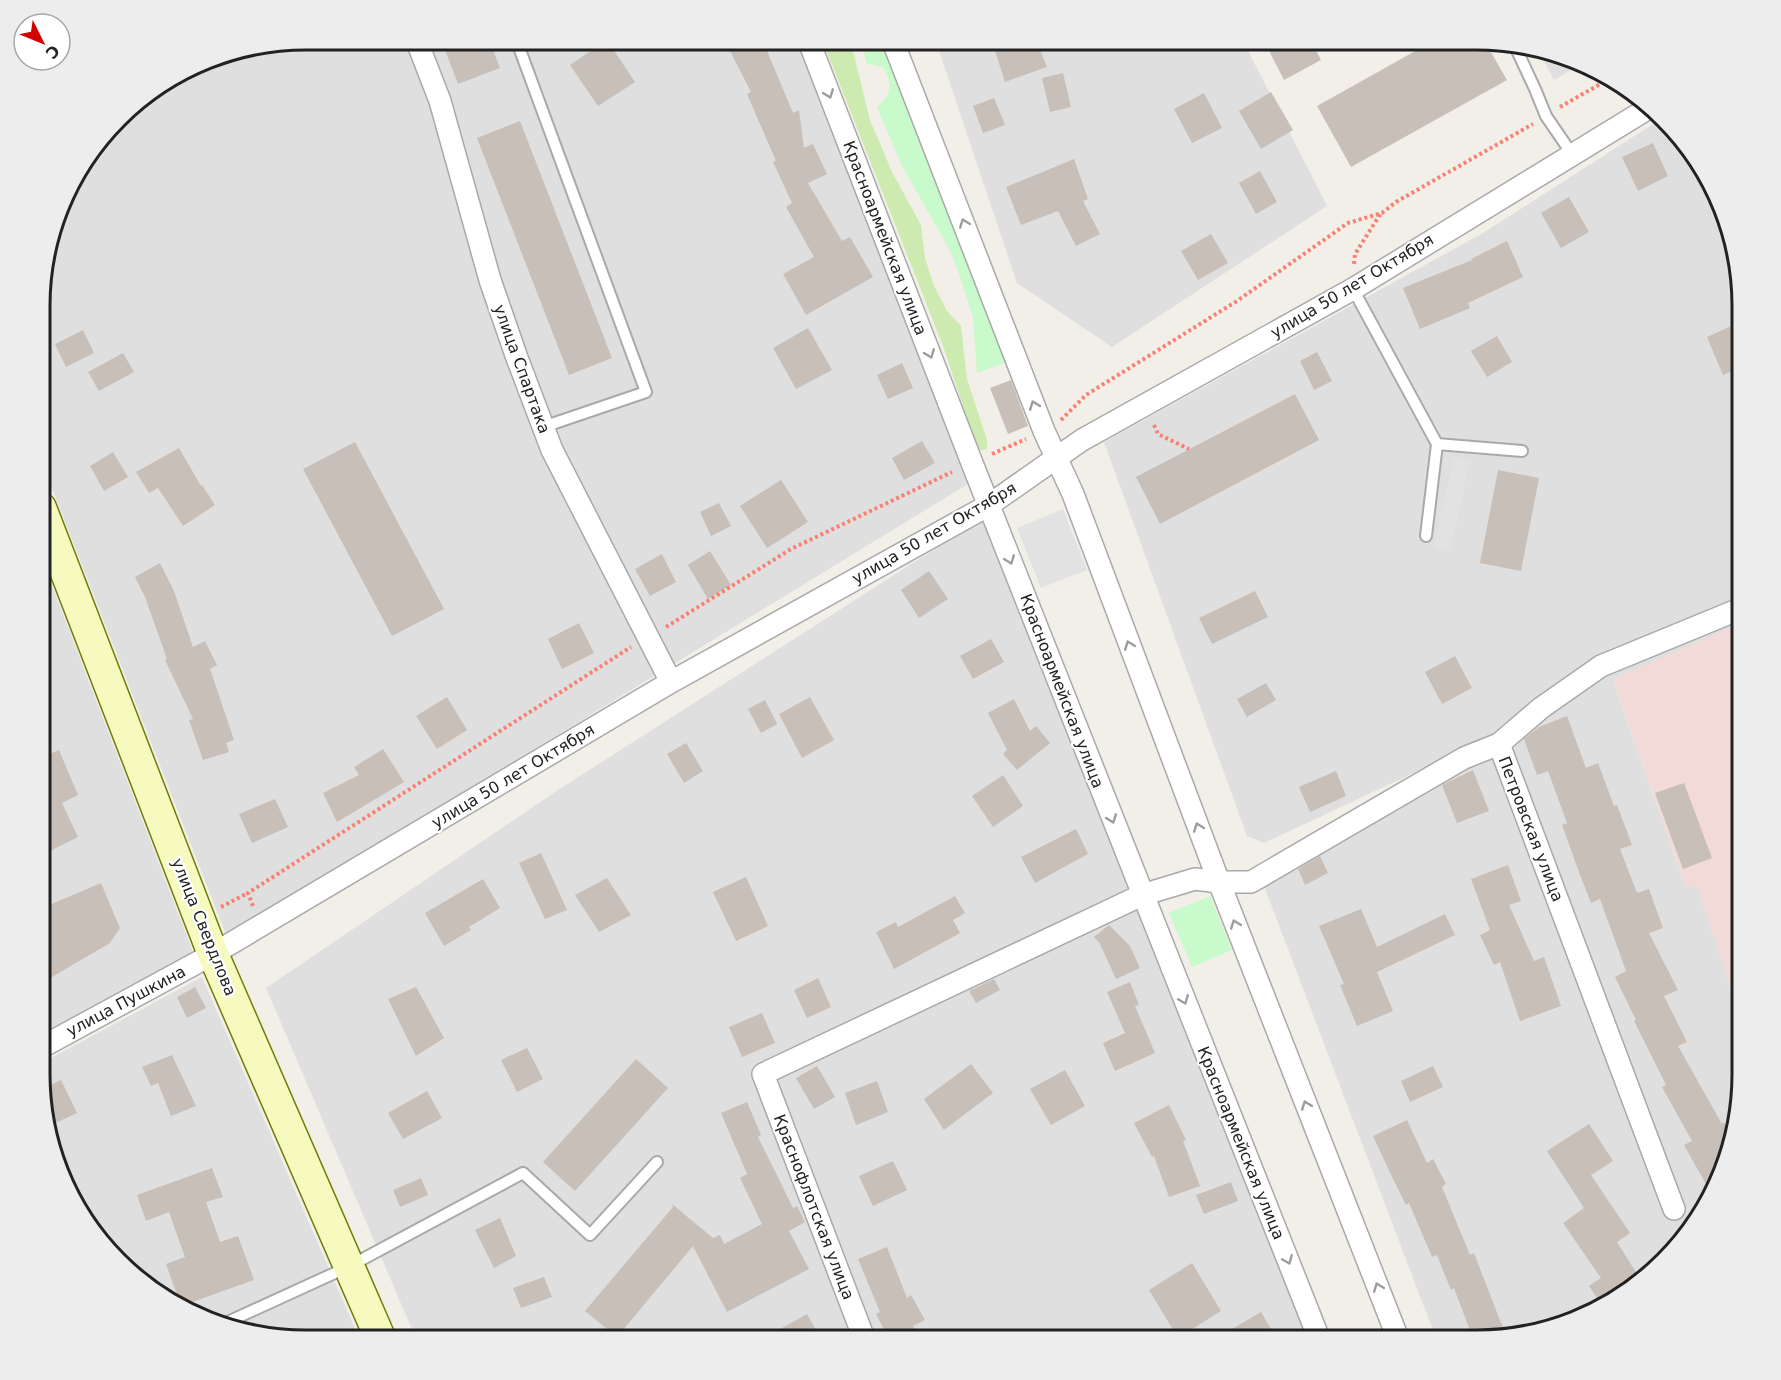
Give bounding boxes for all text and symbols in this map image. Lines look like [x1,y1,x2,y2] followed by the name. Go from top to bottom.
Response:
[12,12,72,72] north arrow
[42,41,64,63] text: С
[822,88,834,99] one-way arrow
[839,138,931,338] street label: Красноармейская улица
[959,219,971,230] one-way arrow
[1267,230,1437,342] street label: улица 50 лет Октября
[490,302,554,436] street label: улица Спартака
[922,348,935,359] one-way arrow
[1029,400,1041,411] one-way arrow
[848,478,1020,588] street label: улица 50 лет Октября
[1003,554,1016,564] one-way arrow
[1016,591,1108,791] street label: Красноармейская улица
[1124,640,1137,651] one-way arrow
[428,720,598,832] street label: улица 50 лет Октября
[1494,754,1568,904] street label: Петровская улица
[1105,813,1118,824] one-way arrow
[1193,822,1205,833] one-way arrow
[168,855,240,999] street label: улица Свердлова
[1230,919,1242,930] one-way arrow
[63,962,189,1040] street label: улица Пушкина
[1177,994,1189,1005] one-way arrow
[1194,1044,1288,1242] street label: Красноармейская улица
[1301,1100,1314,1111] one-way arrow
[770,1112,858,1302] street label: Краснофлотская улица
[1281,1253,1293,1264] one-way arrow
[1373,1282,1385,1293] one-way arrow

